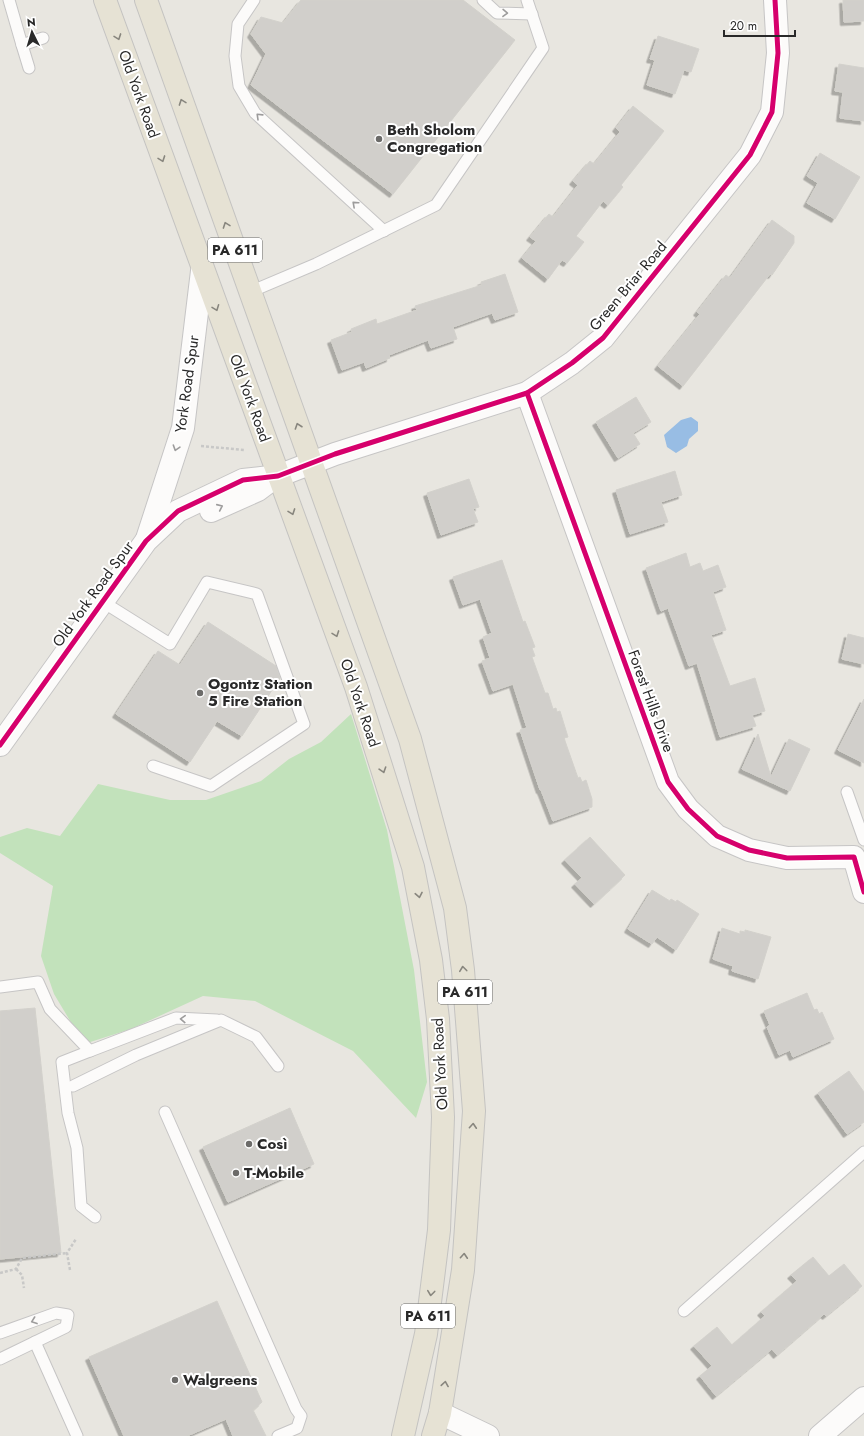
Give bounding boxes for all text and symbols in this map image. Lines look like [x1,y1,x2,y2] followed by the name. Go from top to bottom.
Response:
[502,9,508,17] one-way arrow
[12,12,52,52] north arrow
[724,12,795,38] scale bar
[26,14,36,30] text: N
[730,17,757,35] text: 20 m
[113,33,122,40] one-way arrow
[113,47,165,141] street label: Old York Road
[179,99,187,106] one-way arrow
[256,114,264,121] one-way arrow
[387,119,482,158] place label: Beth Sholom Congregation
[374,134,384,144] marker: Beth Sholom Congregation
[157,155,166,162] one-way arrow
[352,201,360,209] one-way arrow
[222,221,231,228] one-way arrow
[584,236,672,336] street label: Green Briar Road
[208,238,262,262] road number: PA 611
[212,304,220,311] one-way arrow
[169,333,205,434] street label: York Road Spur
[224,351,276,445] street label: Old York Road
[294,423,303,430] one-way arrow
[173,444,181,451] one-way arrow
[217,504,224,512] one-way arrow
[287,509,295,516] one-way arrow
[47,536,140,652] street label: Old York Road Spur
[332,631,340,638] one-way arrow
[622,647,680,756] street label: Forest Hills Drive
[335,656,385,750] street label: Old York Road
[208,673,313,712] place label: Ogontz Station 5 Fire Station
[195,688,205,698] marker: Ogontz Station 5 Fire Station
[379,767,387,774] one-way arrow
[414,892,422,899] one-way arrow
[459,966,468,972] one-way arrow
[438,980,492,1004] road number: PA 611
[180,1014,186,1023] one-way arrow
[427,1017,453,1111] street label: Old York Road
[468,1123,477,1129] one-way arrow
[257,1133,287,1155] place label: Così
[244,1139,254,1149] marker: Così
[244,1162,304,1184] place label: T-Mobile
[231,1168,241,1178] marker: T-Mobile
[459,1253,468,1259] one-way arrow
[427,1290,436,1296] one-way arrow
[401,1304,455,1328] road number: PA 611
[30,1316,37,1325] one-way arrow
[183,1369,258,1391] place label: Walgreens
[170,1375,180,1385] marker: Walgreens
[440,1381,448,1387] one-way arrow

